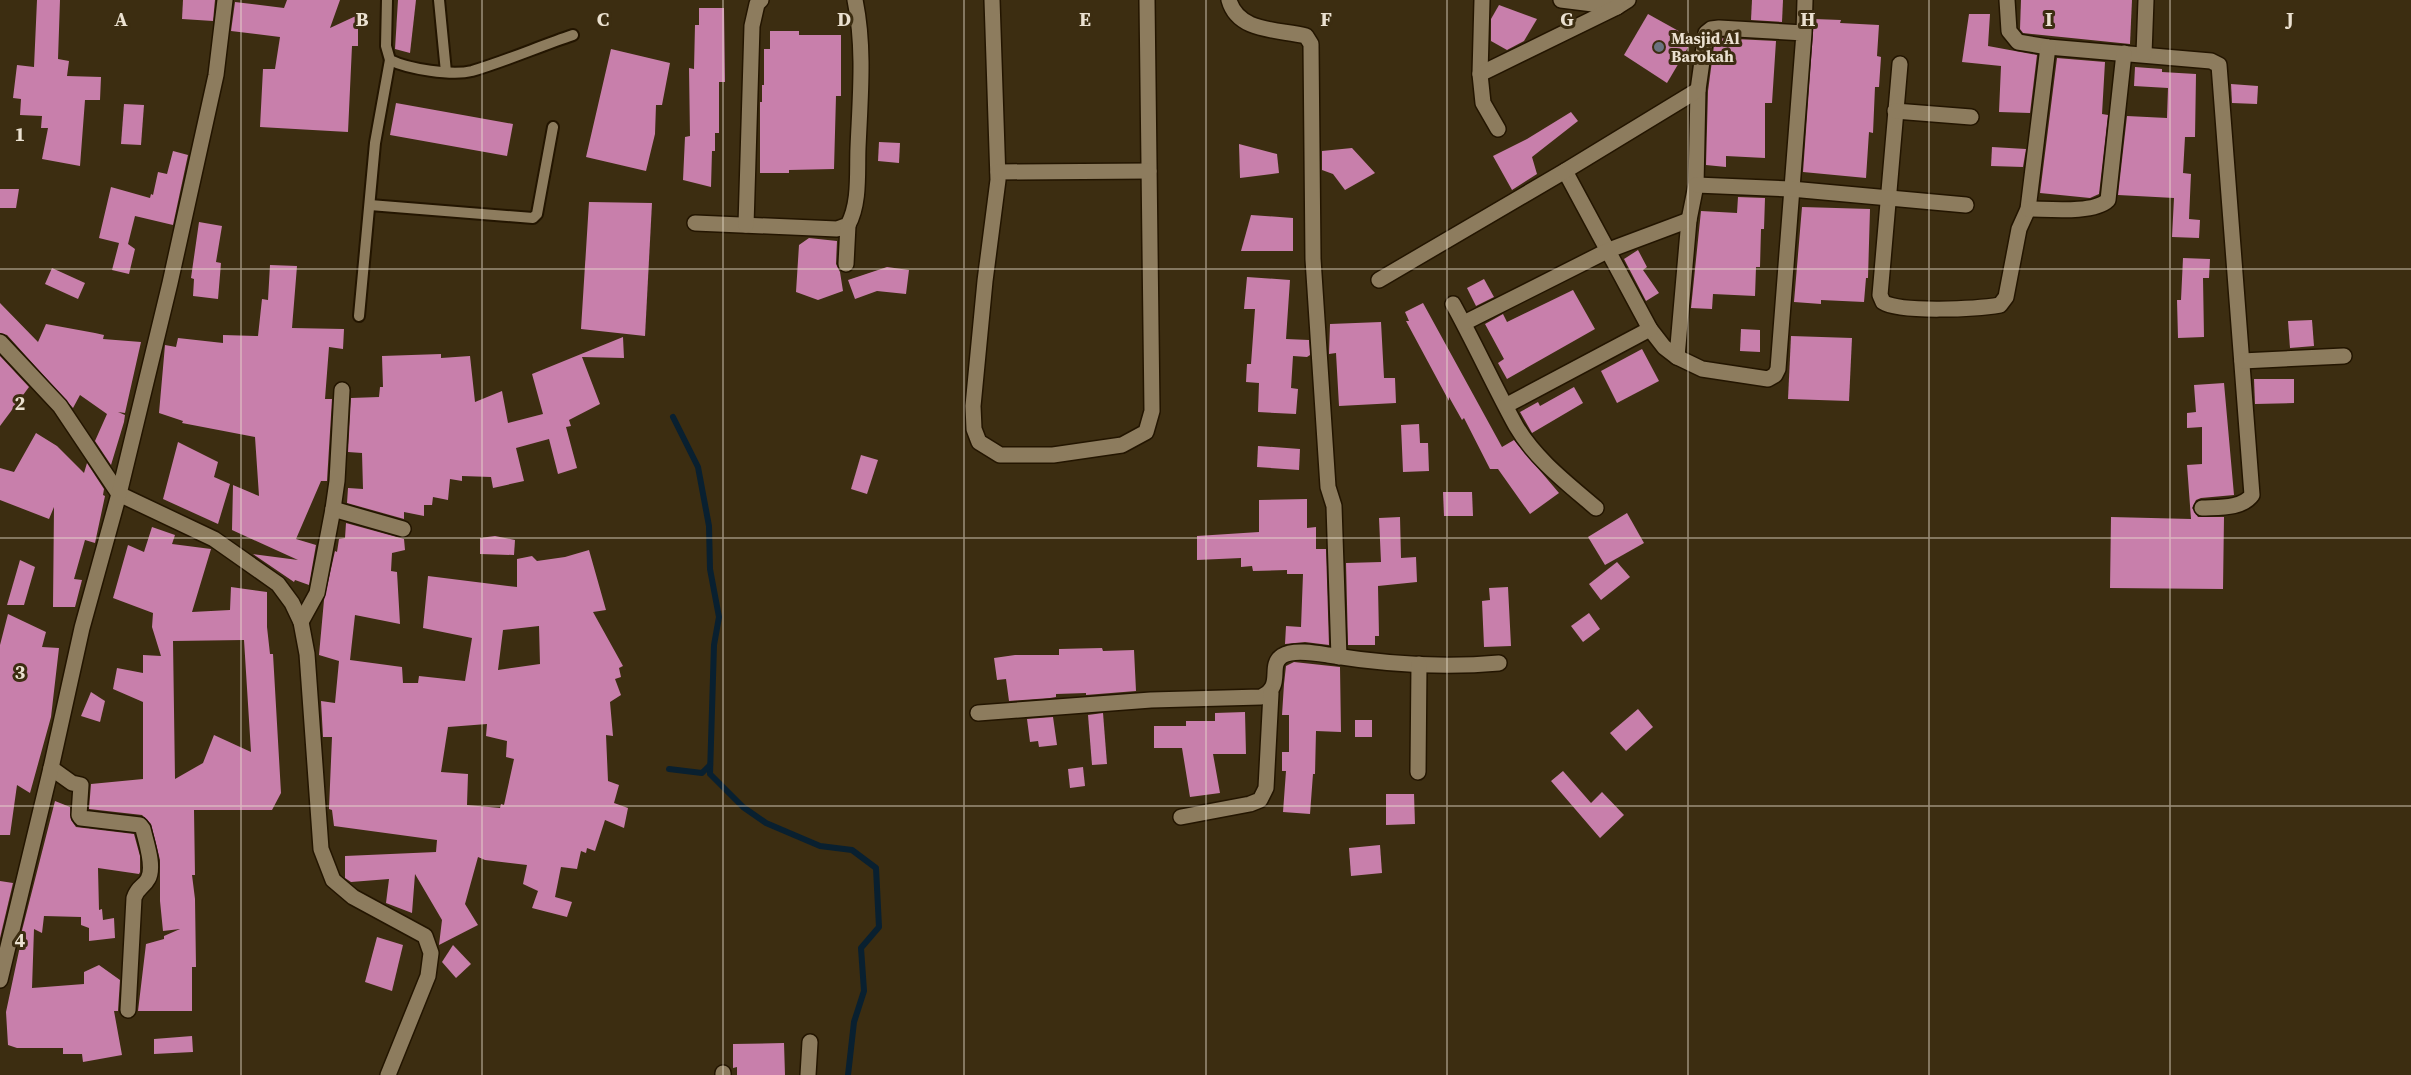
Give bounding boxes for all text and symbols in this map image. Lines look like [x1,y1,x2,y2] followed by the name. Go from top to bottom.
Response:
[114,5,128,33] text: A
[355,5,369,33] text: B
[597,5,609,33] text: C
[837,5,851,33] text: D
[1079,5,1091,33] text: E
[1320,5,1332,33] text: F
[1560,5,1574,33] text: G
[1800,5,1816,33] text: H
[2045,5,2053,33] text: I
[2284,5,2294,33] text: J
[1671,27,1740,67] place label: Masjid Al Barokah
[1652,40,1666,54] marker: Masjid Al Barokah
[15,120,25,148] text: 1
[15,389,26,417] text: 2
[15,658,26,686] text: 3
[15,926,26,954] text: 4

